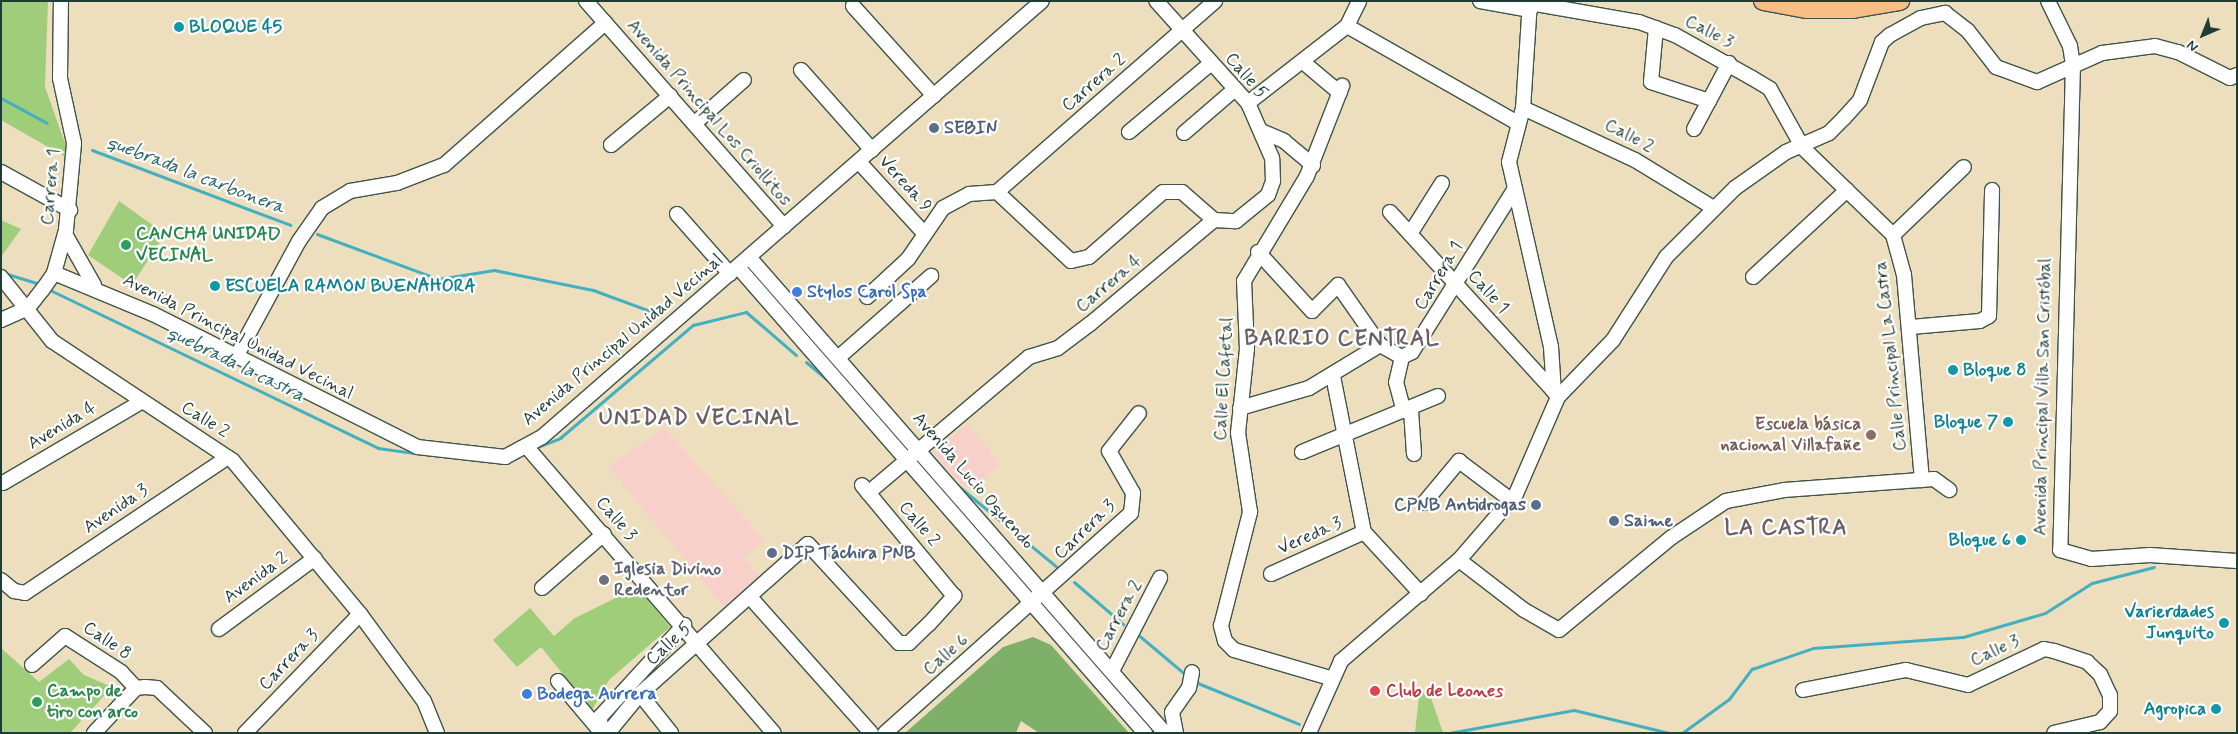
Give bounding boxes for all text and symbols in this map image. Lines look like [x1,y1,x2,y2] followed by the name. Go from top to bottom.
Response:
[2178,10,2228,60] north arrow
[1681,11,1737,53] street label: Calle 3
[621,14,797,212] street label: Avenida Principal Los Criollitos
[189,16,282,38] place label: BLOQUE 45
[173,21,185,33] marker: BLOQUE 45
[2183,36,2202,56] text: N
[1220,48,1272,104] street label: Calle 5
[1058,49,1130,117] street label: Carrera 2
[1601,114,1657,158] street label: Calle 2
[944,117,997,139] place label: SEBIN
[928,122,940,134] marker: SEBIN
[108,132,284,218] water label: quebrada la carbonera
[37,148,65,226] street label: Carrera 1
[874,151,936,217] street label: Vereda 9
[136,224,283,266] place label: CANCHA UNIDAD VECINAL
[1410,238,1468,314] street label: Carrera 1
[120,239,132,251] marker: CANCHA UNIDAD VECINAL
[517,249,729,431] street label: Avenida Principal Unidad Vecinal
[1072,250,1146,318] street label: Carrera 4
[1870,258,1912,454] street label: Calle Principal La Castra
[2030,258,2056,536] street label: Avenida Principal Villa San Cristóbal
[1463,266,1513,318] street label: Calle 1
[118,269,358,405] street label: Avenida Principal Unidad Vecinal
[225,275,477,297] place label: ESCUELA RAMON BUENAHORA
[209,280,221,292] marker: ESCUELA RAMON BUENAHORA
[807,281,930,303] place label: Stylos Carol Spa
[791,286,803,298] marker: Stylos Carol Spa
[1210,316,1238,442] street label: Calle El Cafetal
[164,321,308,407] water label: quebrada la castra
[1241,327,1443,353] district label: BARRIO CENTRAL
[1963,359,2026,381] place label: Bloque 8
[1947,364,1959,376] marker: Bloque 8
[24,397,100,455] street label: Avenida 4
[177,397,233,443] street label: Calle 2
[597,406,801,432] district label: UNIDAD VECINAL
[909,409,1037,553] street label: Avenida Lucio Oquendo
[1934,411,1998,433] place label: Bloque 7
[1721,414,1861,456] place label: Escuela básica nacional Villafañe
[2002,416,2014,428] marker: Bloque 7
[1865,429,1877,441] marker: Escuela básica nacional Villafañe
[80,480,152,538] street label: Avenida 3
[591,492,641,546] street label: Calle 3
[1395,494,1526,516] place label: CPNB Antidrogas
[1050,496,1120,564] street label: Carrera 3
[894,497,944,551] street label: Calle 2
[1530,499,1542,511] marker: CPNB Antidrogas
[1624,510,1673,532] place label: Saime
[1274,512,1346,560] street label: Vereda 3
[1608,515,1620,527] marker: Saime
[1722,516,1850,542] district label: LA CASTRA
[1948,529,2011,551] place label: Bloque 6
[2015,534,2027,546] marker: Bloque 6
[782,542,916,564] place label: DIP Táchira PNB
[220,547,292,609] street label: Avenida 2
[766,547,778,559] marker: DIP Táchira PNB
[614,559,720,602] place label: Iglesia Divino Redentor
[598,574,610,586] marker: Iglesia Divino Redentor
[1091,577,1147,655] street label: Carrera 2
[2125,602,2214,644] place label: Varierdades Junquito
[79,617,135,665] street label: Calle 8
[2218,617,2230,629] marker: Varierdades Junquito
[642,618,696,670] street label: Calle 5
[255,625,323,695] street label: Carrera 3
[919,630,973,680] street label: Calle 6
[1967,630,2023,672] street label: Calle 3
[1386,680,1501,702] place label: Club de Leones
[47,681,140,724] place label: Campo de tiro con arco
[537,683,657,705] place label: Bodega Aurrera
[1368,684,1382,698] marker: Club de Leones
[521,688,533,700] marker: Bodega Aurrera
[31,696,43,708] marker: Campo de tiro con arco
[2144,698,2206,720] place label: Agropica
[2210,703,2222,715] marker: Agropica

